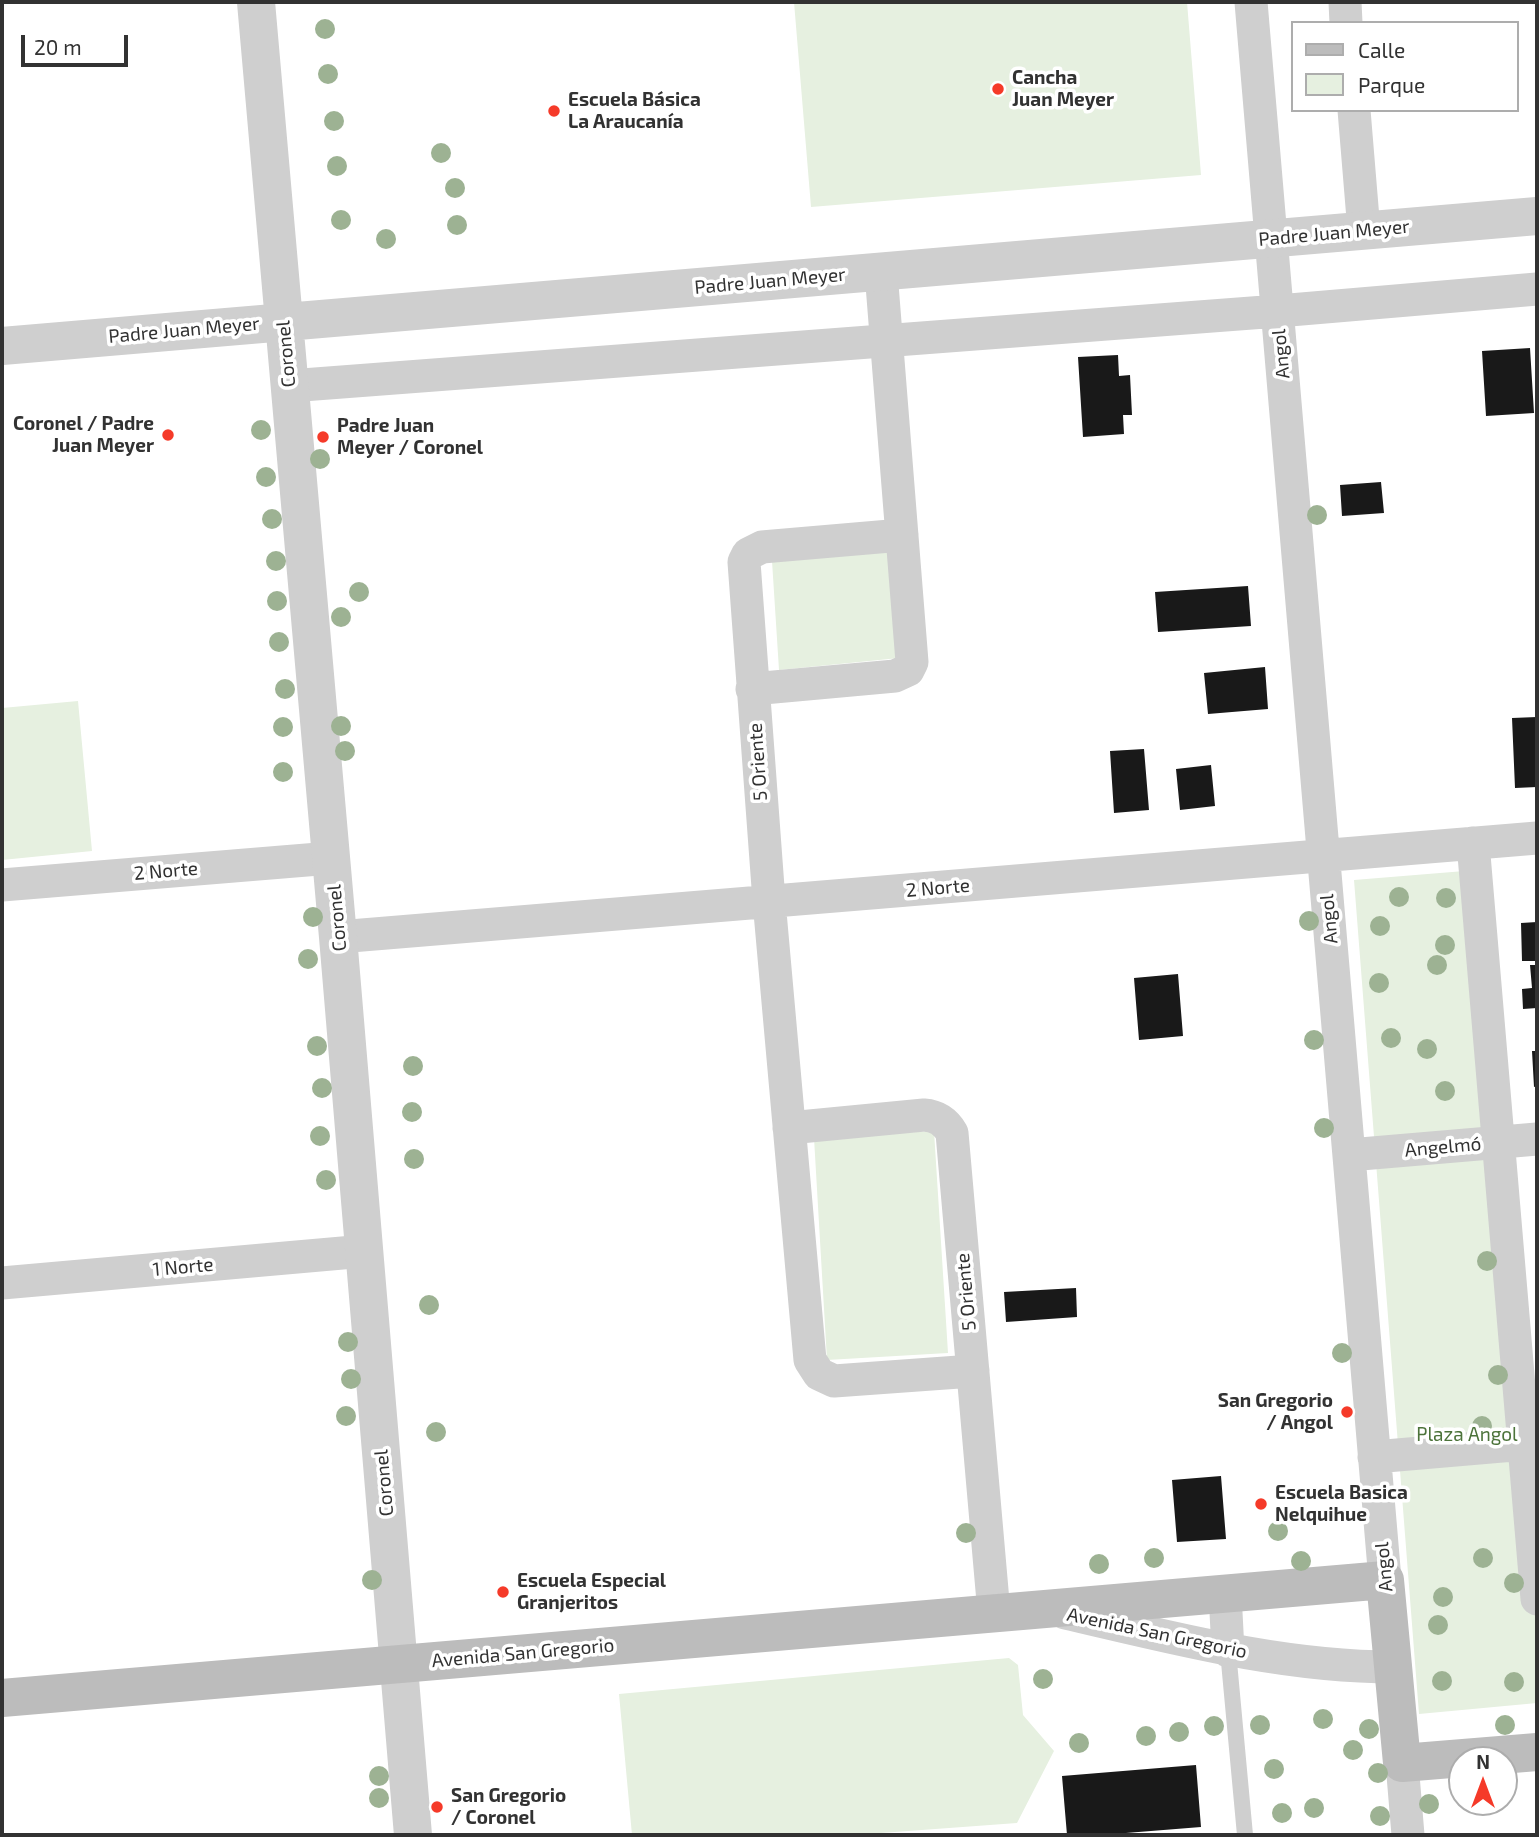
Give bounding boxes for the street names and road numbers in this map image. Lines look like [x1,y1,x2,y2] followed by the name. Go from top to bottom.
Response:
[1257,215,1411,251] street label: Padre Juan Meyer
[693,263,847,299] street label: Padre Juan Meyer
[107,312,261,348] street label: Padre Juan Meyer
[272,320,300,388] street label: Coronel
[1267,328,1295,380] street label: Angol
[744,722,772,802] street label: 5 Oriente
[133,857,199,885] street label: 2 Norte
[905,874,971,902] street label: 2 Norte
[323,884,351,952] street label: Coronel
[1315,893,1343,945] street label: Angol
[1404,1132,1482,1162] street label: Angelmó
[951,1252,981,1332] street label: 5 Oriente
[152,1253,214,1281] street label: 1 Norte
[370,1449,398,1517] street label: Coronel
[1370,1541,1398,1593] street label: Angol
[1065,1603,1249,1663] street label: Avenida San Gregorio
[431,1634,615,1672] street label: Avenida San Gregorio

